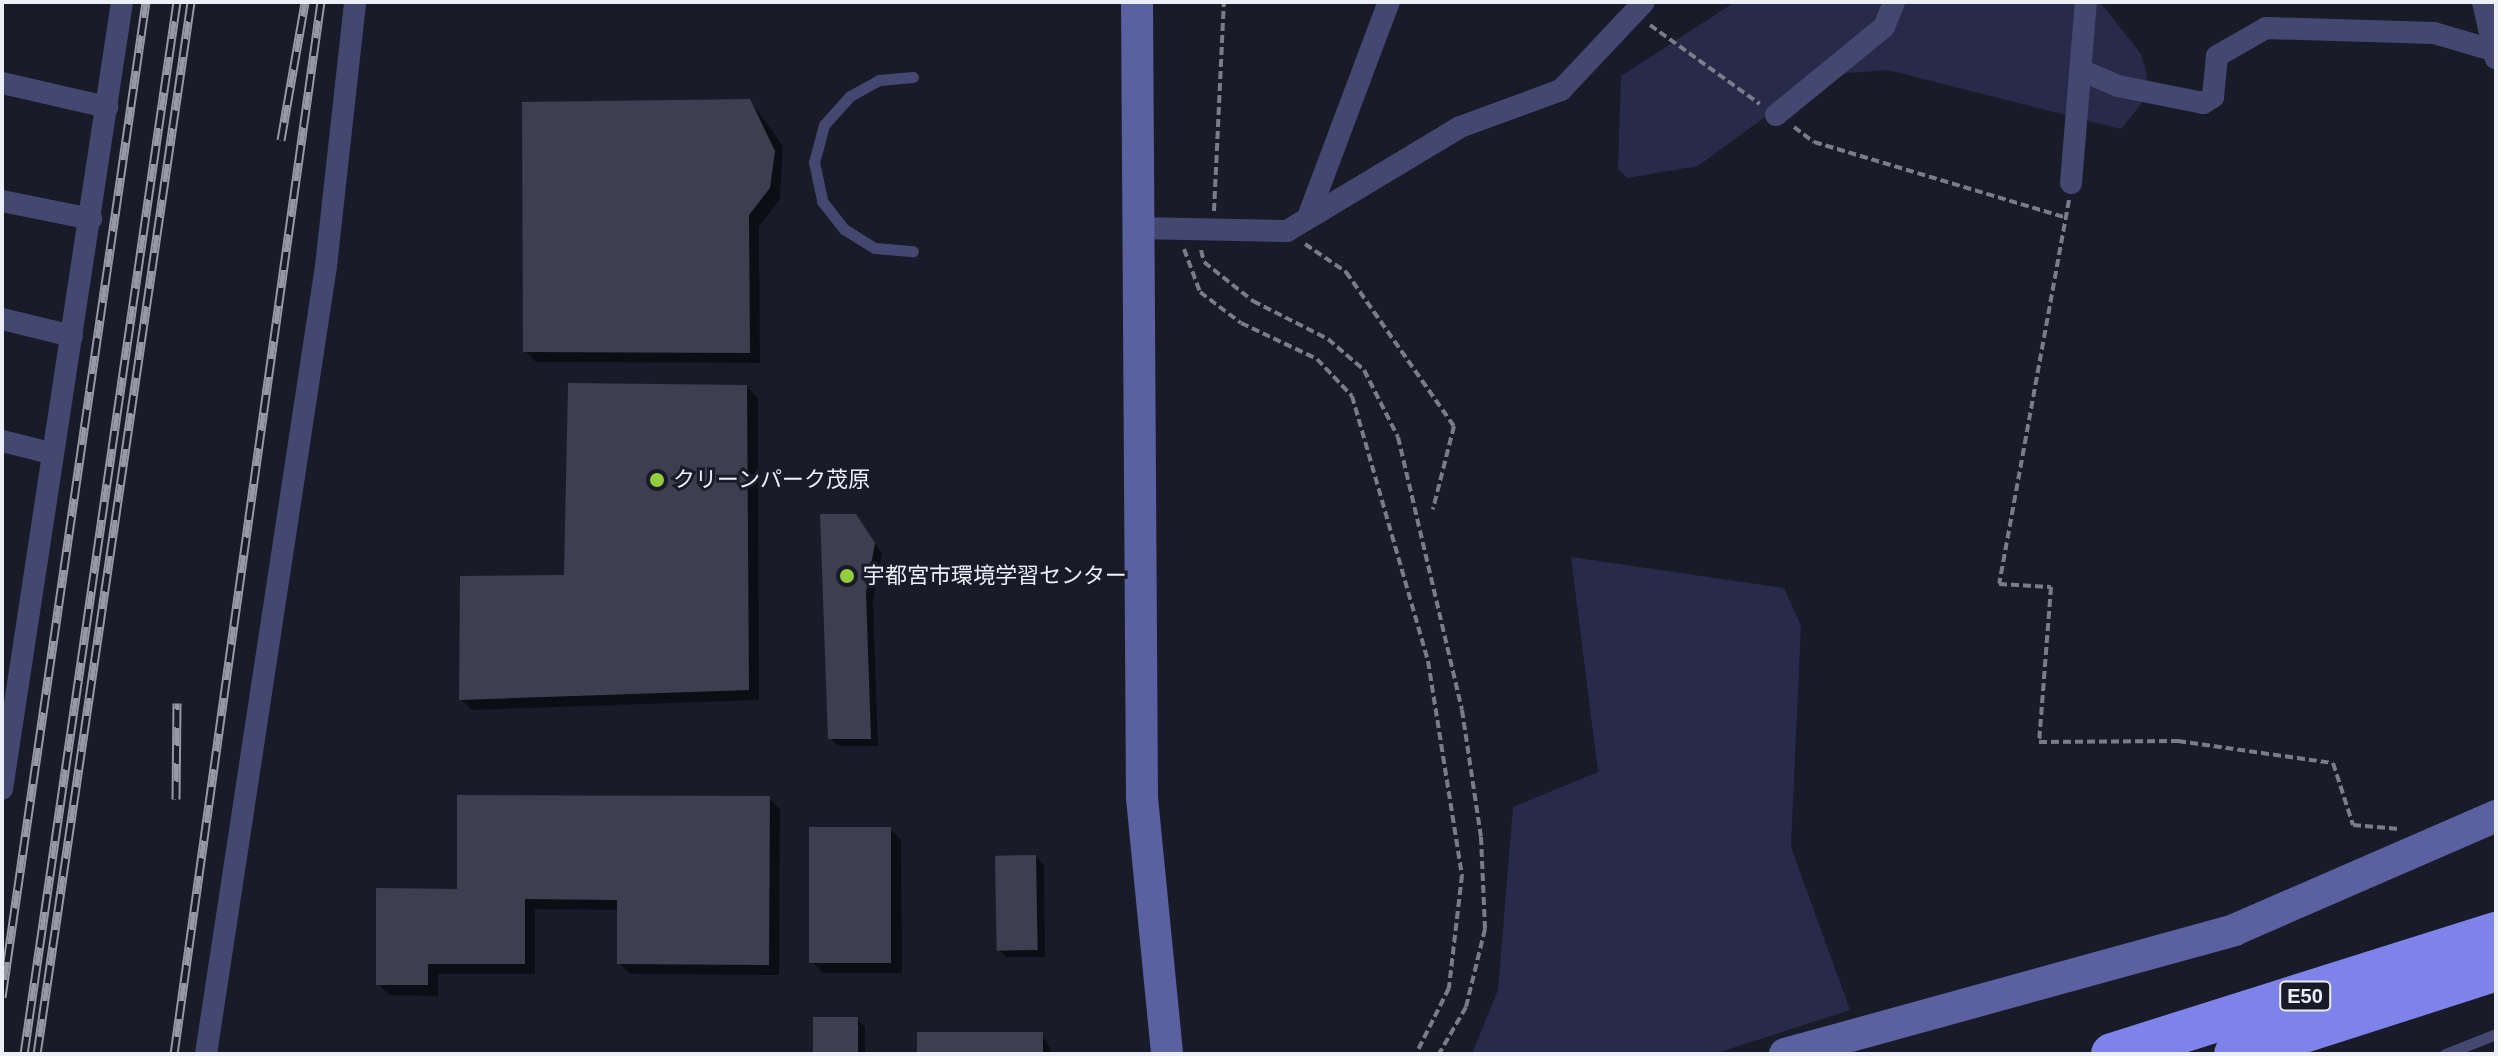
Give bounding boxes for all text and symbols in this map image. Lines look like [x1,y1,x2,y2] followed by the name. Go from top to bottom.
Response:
[673,467,871,493] place label: クリーンパーク茂原
[648,471,666,489] marker: クリーンパーク茂原
[863,563,1127,589] place label: 宇都宮市環境学習センター
[838,567,856,585] marker: 宇都宮市環境学習センター
[2279,980,2331,1012] road number: E50

